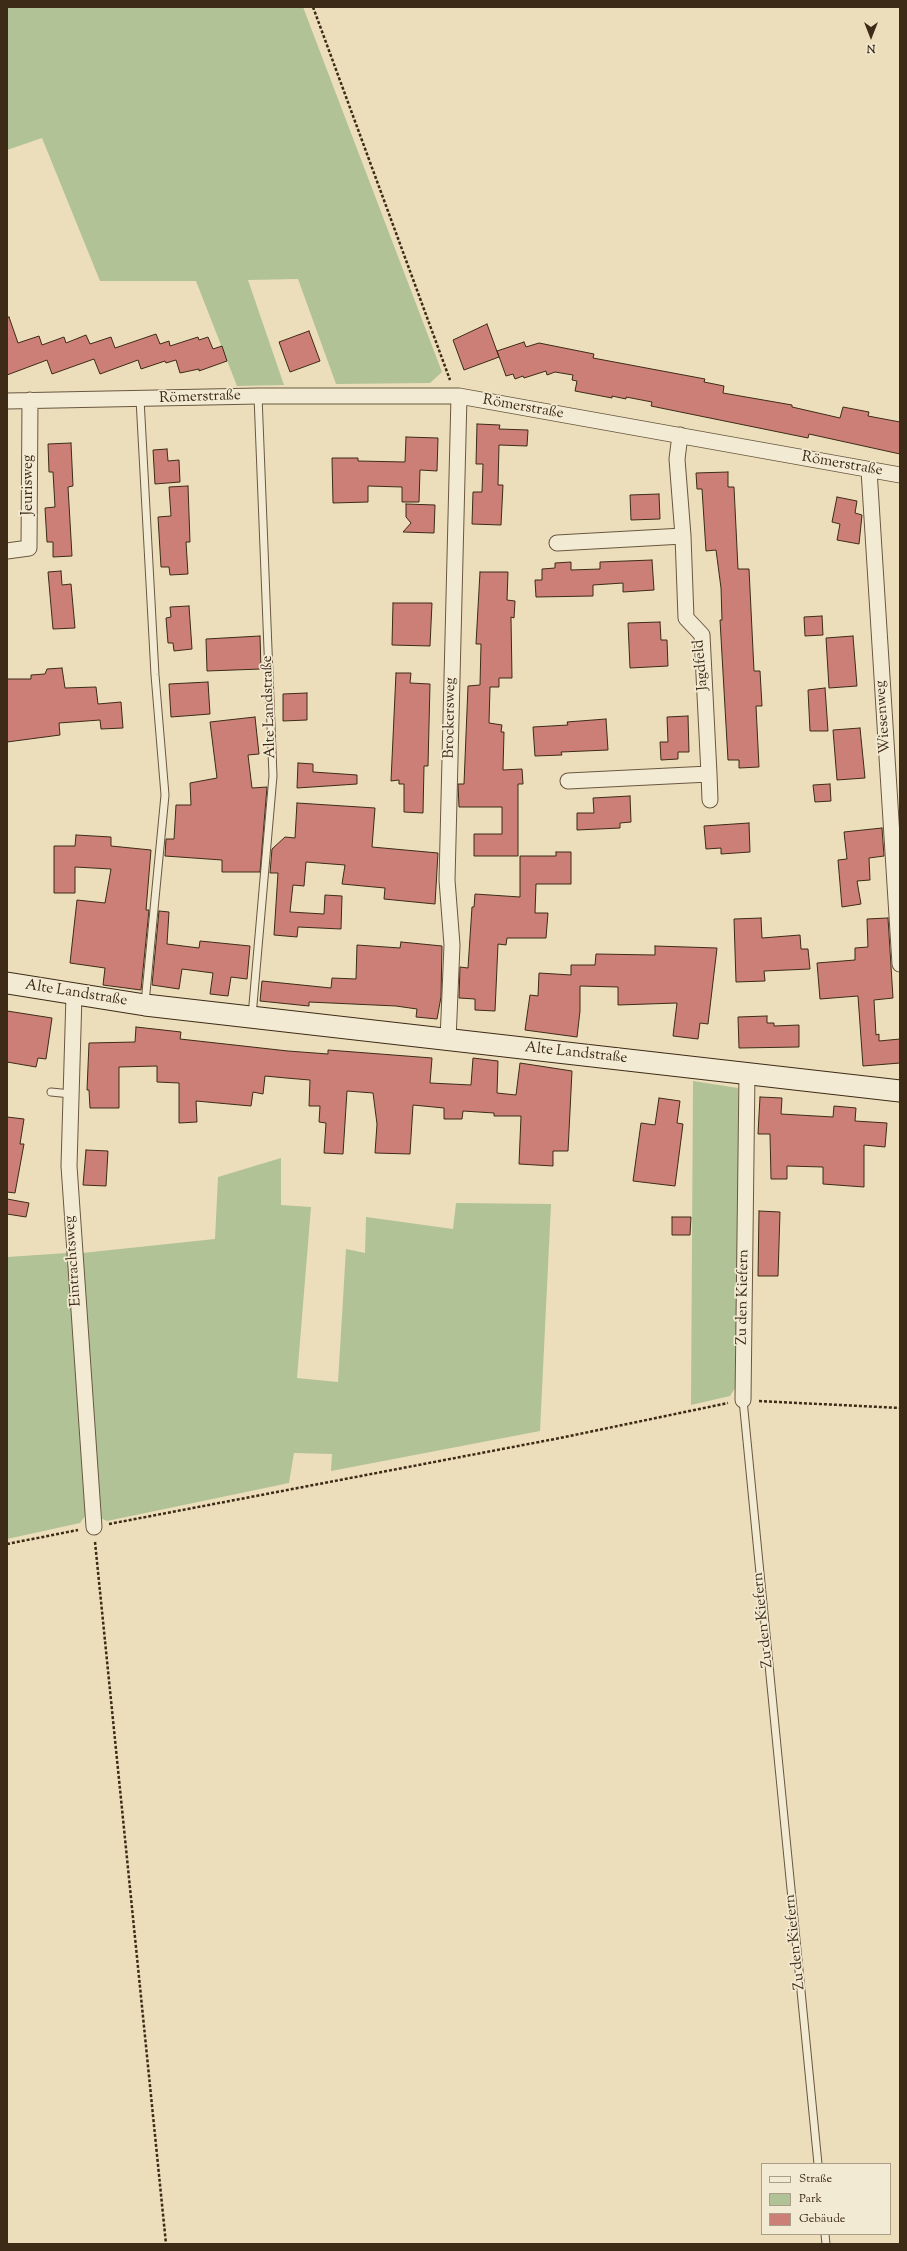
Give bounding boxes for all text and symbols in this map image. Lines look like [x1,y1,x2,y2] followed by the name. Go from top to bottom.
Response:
[851,16,891,56] north arrow
[867,40,875,56] text: N
[159,388,241,408] street label: Römerstraße
[481,392,565,424] street label: Römerstraße
[800,449,884,481] street label: Römerstraße
[20,455,38,515] street label: Jeurisweg
[691,639,713,691] street label: Jagdfeld
[259,655,281,759] street label: Alte Landstraße
[441,677,461,759] street label: Brockersweg
[872,680,896,754] street label: Wiesenweg
[24,977,128,1011] street label: Alte Landstraße
[524,1040,628,1068] street label: Alte Landstraße
[62,1215,86,1307] street label: Eintrachtsweg
[734,1249,754,1345] street label: Zu den Kiefern
[750,1571,778,1669] street label: Zu den Kiefern
[782,1893,810,1991] street label: Zu den Kiefern
[761,2163,891,2235] legend
[799,2170,832,2188] text: Straße
[799,2190,822,2208] text: Park
[799,2210,845,2228] text: Gebäude

